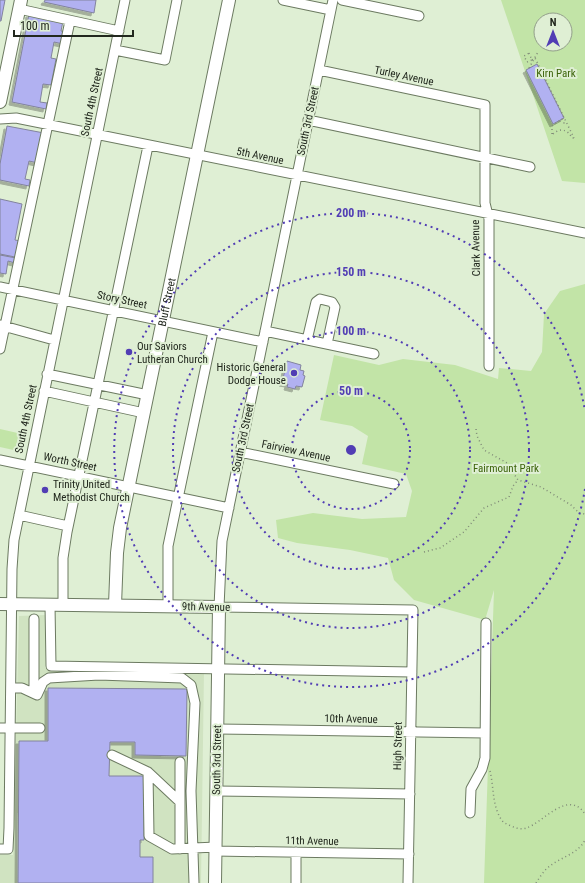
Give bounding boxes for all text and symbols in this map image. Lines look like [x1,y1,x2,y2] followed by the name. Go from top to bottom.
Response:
[14,12,133,38] scale bar
[533,12,573,52] north arrow
[550,16,557,29] text: N
[20,19,50,33] text: 100 m
[373,63,435,89] street label: Turley Avenue
[78,66,106,138] street label: South 4th Street
[536,67,576,80] park label: Kirn Park
[294,85,322,157] street label: South 3rd Street
[235,145,285,167] street label: 5th Avenue
[336,206,366,220] text: 200 m
[469,220,483,276] street label: Clark Avenue
[336,265,366,279] text: 150 m
[155,277,178,327] street label: Bluff Street
[96,288,148,312] street label: Story Street
[336,324,366,338] text: 100 m
[137,340,208,366] place label: Our Saviors Lutheran Church
[124,347,134,357] marker: Our Saviors Lutheran Church
[216,361,286,387] place label: Historic General Dodge House
[289,368,299,378] marker: Historic General Dodge House
[12,383,40,455] street label: South 4th Street
[339,384,363,398] text: 50 m
[229,402,257,474] street label: South 3rd Street
[260,437,332,465] street label: Fairview Avenue
[344,443,358,457] centre of rings
[42,450,98,474] street label: Worth Street
[473,462,539,475] park label: Fairmount Park
[53,478,130,504] place label: Trinity United Methodist Church
[40,485,50,495] marker: Trinity United Methodist Church
[182,600,230,614] street label: 9th Avenue
[324,712,378,726] street label: 10th Avenue
[391,722,405,770] street label: High Street
[210,725,224,795] street label: South 3rd Street
[285,834,339,848] street label: 11th Avenue

